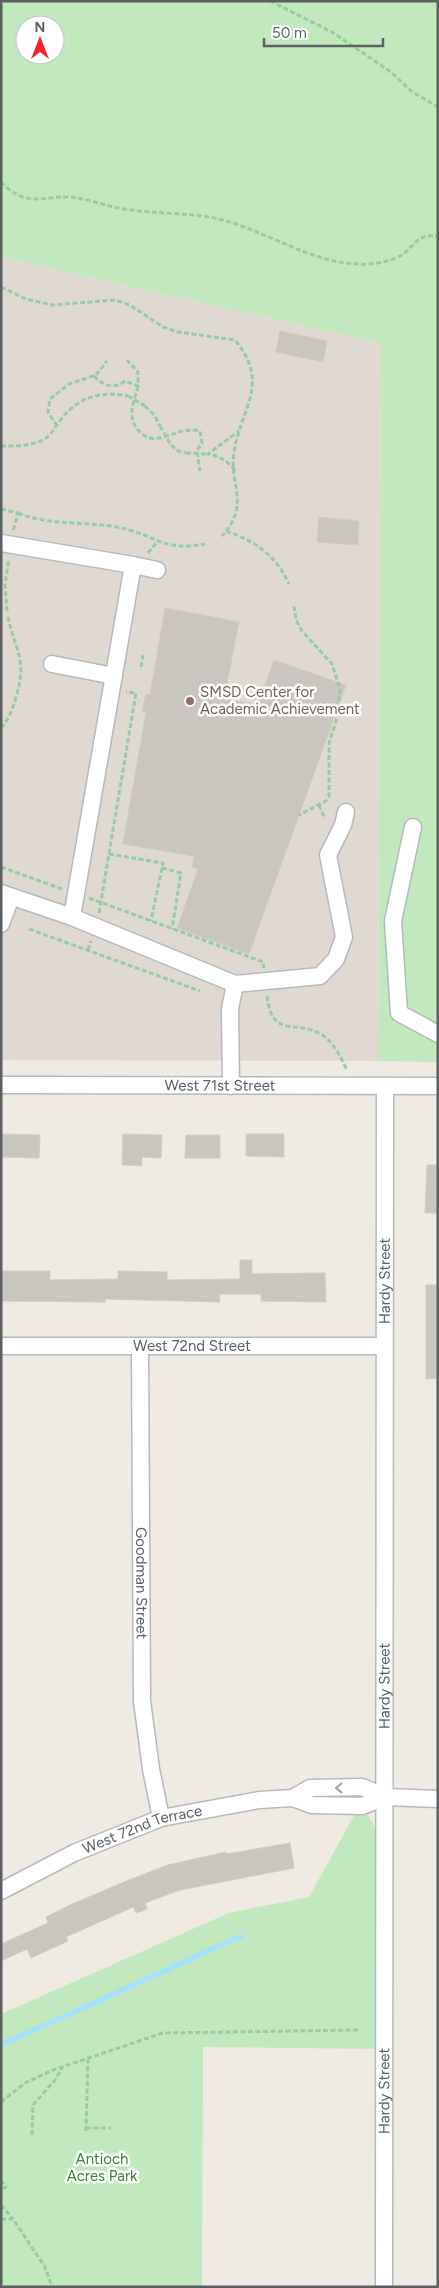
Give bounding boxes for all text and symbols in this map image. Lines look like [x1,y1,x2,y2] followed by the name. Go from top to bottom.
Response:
[15,15,65,65] north arrow
[264,15,383,47] scale bar
[35,19,45,36] text: N
[272,24,307,42] text: 50 m
[200,683,360,718] place label: SMSD Center for Academic Achievement
[184,695,196,707] marker: SMSD Center for Academic Achievement
[164,1076,276,1095] street label: West 71st Street
[376,1237,394,1324] street label: Hardy Street
[133,1337,251,1355] street label: West 72nd Street
[132,1527,151,1639] street label: Goodman Street
[375,1642,394,1729] street label: Hardy Street
[335,1783,342,1793] one-way arrow
[80,1802,204,1858] street label: West 72nd Terrace
[375,2047,393,2134] street label: Hardy Street
[67,2150,138,2185] park label: Antioch Acres Park

